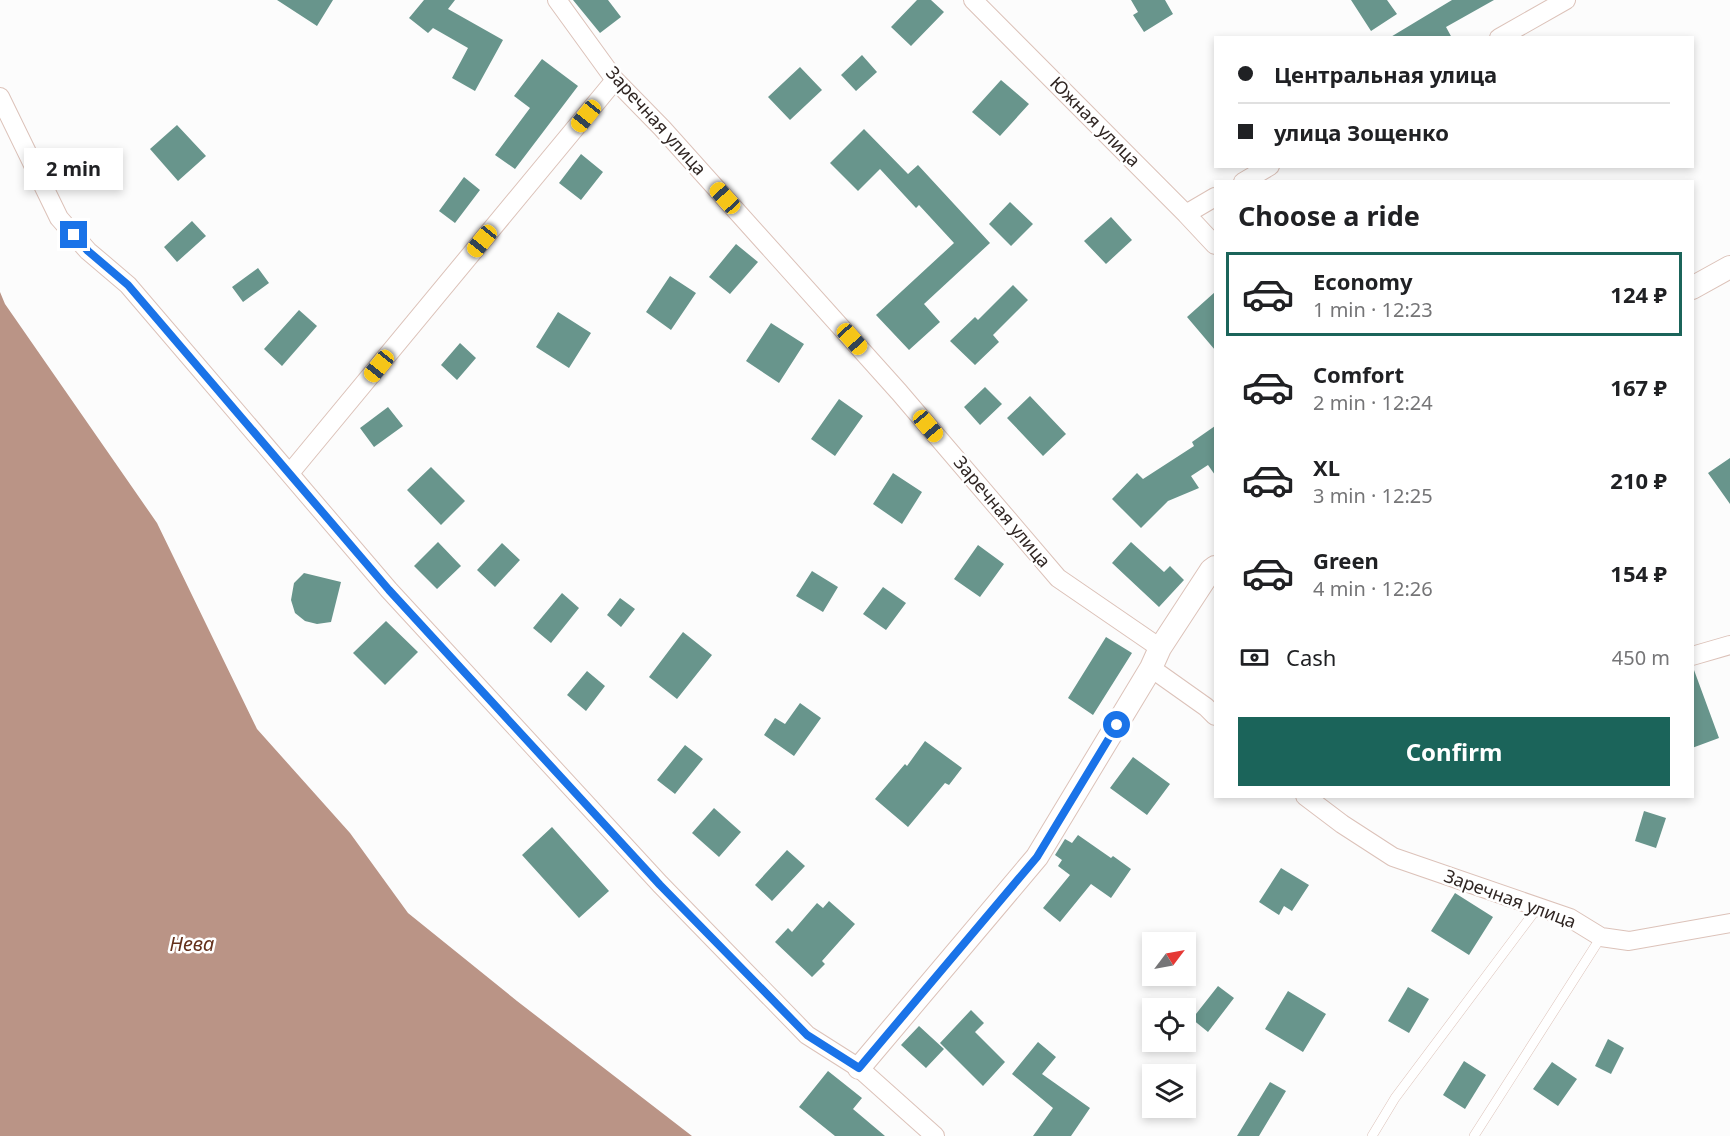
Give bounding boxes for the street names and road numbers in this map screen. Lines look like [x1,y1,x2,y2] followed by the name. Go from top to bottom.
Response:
[601,61,712,180] street label: Заречная улица
[1045,71,1146,172] street label: Южная улица
[949,450,1057,572] street label: Заречная улица
[1441,863,1580,933] street label: Заречная улица

